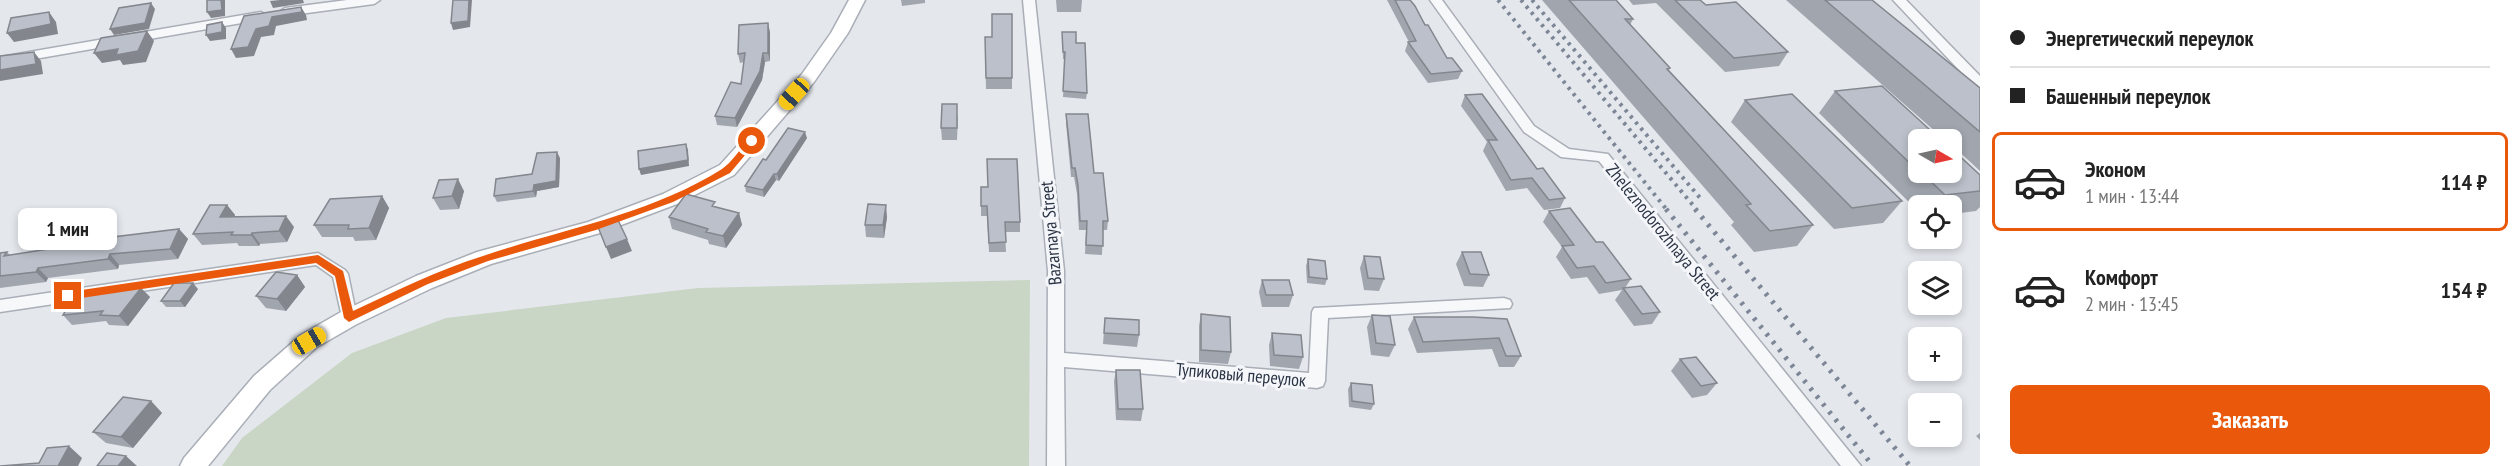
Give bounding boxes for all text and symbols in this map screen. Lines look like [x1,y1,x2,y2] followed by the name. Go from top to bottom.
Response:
[2046,24,2253,52] text: Энергетический переулок
[775,75,813,113] car
[2046,82,2210,110] text: Башенный переулок
[738,127,765,154] route start
[1908,129,1962,183] north arrow
[1908,129,1962,447] map controls
[2013,155,2067,209] icon: car
[2085,155,2146,183] text: Эконом
[1601,159,1726,305] street label: Zheleznodorozhnaya Street
[2440,168,2487,196] text: 114 ₽
[1034,180,1067,286] street label: Bazarnaya Street
[2085,183,2179,209] text: 1 мин · 13:44
[1908,195,1962,249] button: locate
[19,209,118,251] callout: 1 мин
[46,216,89,242] text: 1 мин
[1908,261,1962,315] button: layers
[2013,263,2067,317] icon: car
[2085,263,2158,291] text: Комфорт
[2440,276,2487,304] text: 154 ₽
[54,282,81,309] route end
[2085,291,2179,317] text: 2 мин · 13:45
[289,324,329,358] car
[1908,327,1962,381] button: +
[1175,357,1307,392] street label: Тупиковый переулок
[2010,385,2490,454] button: Заказать
[1908,393,1962,447] button: −

